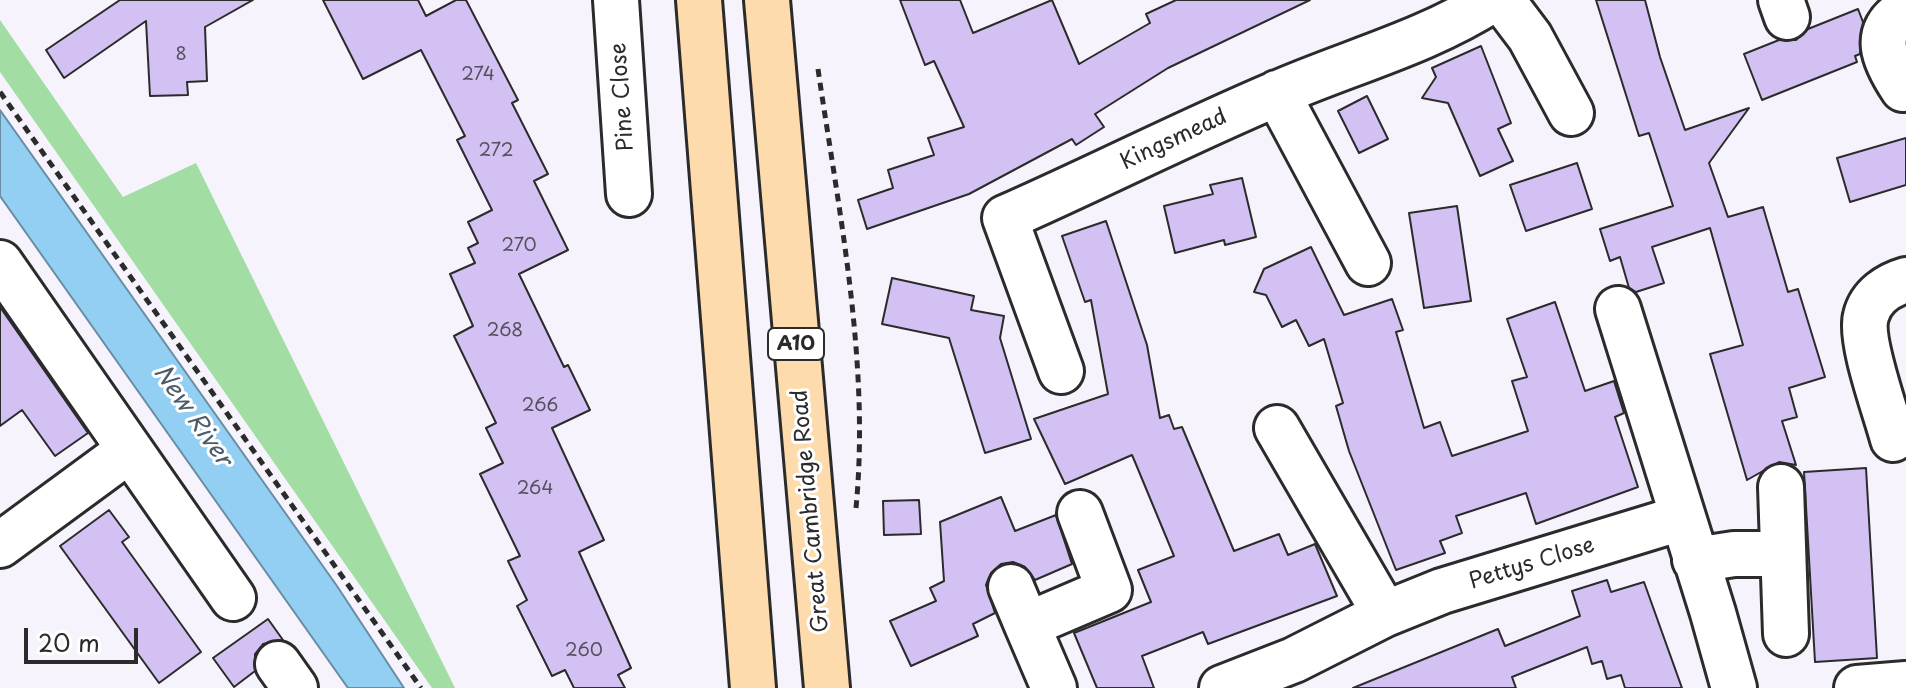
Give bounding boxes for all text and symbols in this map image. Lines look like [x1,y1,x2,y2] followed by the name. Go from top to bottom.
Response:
[606,42,640,152] street label: Pine Close
[175,44,187,66] house number: 8
[461,64,495,86] house number: 274
[1117,104,1231,176] street label: Kingsmead
[479,140,513,162] house number: 272
[501,235,537,257] house number: 270
[487,320,523,342] house number: 268
[768,328,824,360] road number: A10
[147,360,237,472] water label: New River
[787,388,835,634] street label: Great Cambridge Road
[522,395,558,417] house number: 266
[517,478,553,500] house number: 264
[1466,532,1598,596] street label: Pettys Close
[28,612,142,662] scale bar
[38,624,100,660] text: 20 m
[565,640,603,662] house number: 260

